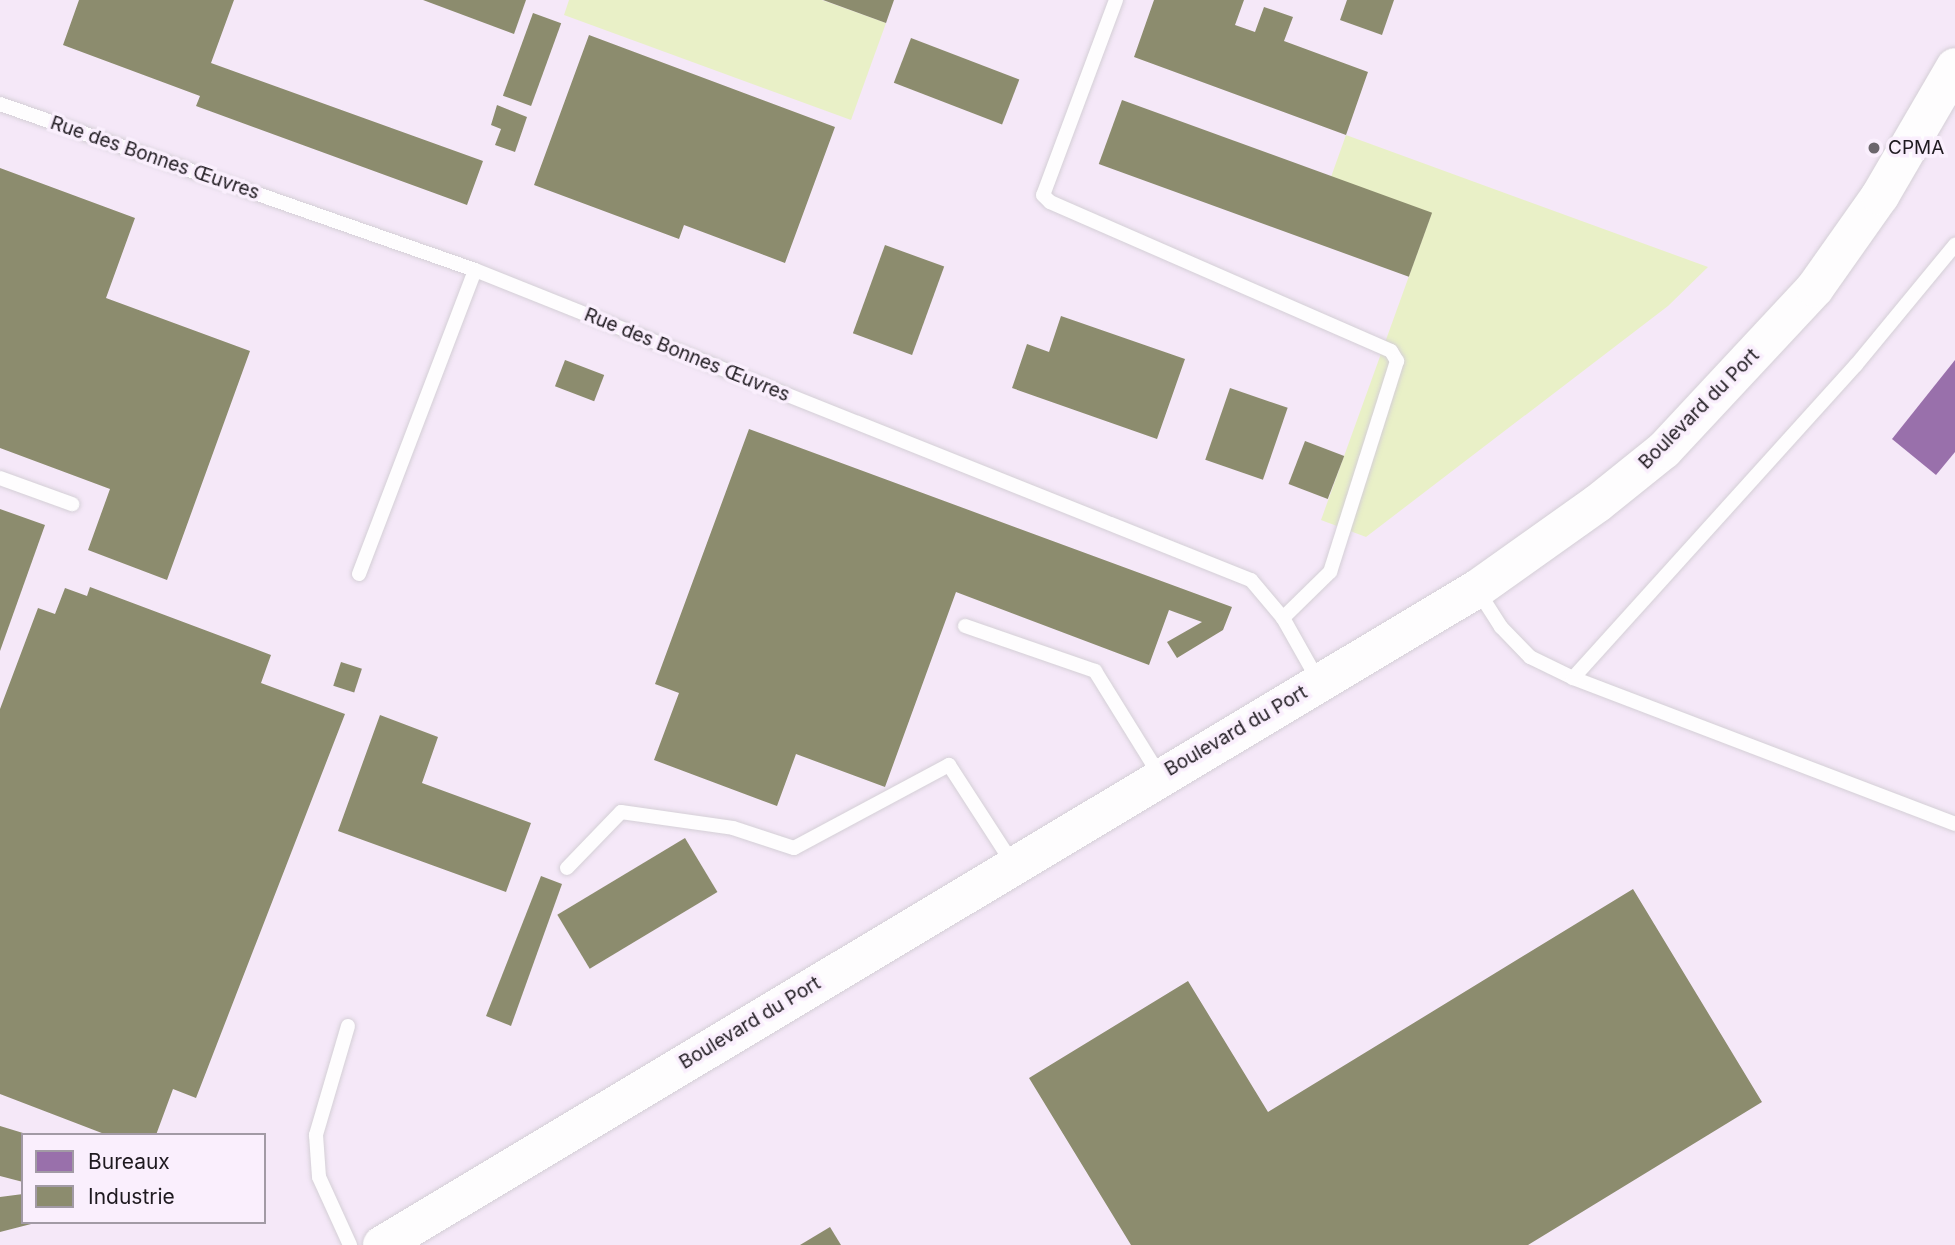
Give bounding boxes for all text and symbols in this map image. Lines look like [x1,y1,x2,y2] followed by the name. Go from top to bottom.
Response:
[47,111,263,205] street label: Rue des Bonnes Œuvres
[1888,137,1944,159] place label: CPMA
[1866,140,1882,156] marker: CPMA
[581,303,793,407] street label: Rue des Bonnes Œuvres
[1634,344,1764,474] street label: Boulevard du Port
[1161,681,1311,781] street label: Boulevard du Port
[675,972,825,1074] street label: Boulevard du Port
[21,1133,266,1224] legend
[88,1149,170,1174] text: Bureaux
[88,1184,175,1209] text: Industrie

